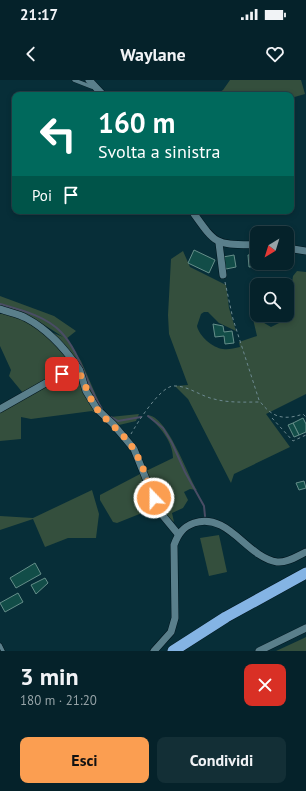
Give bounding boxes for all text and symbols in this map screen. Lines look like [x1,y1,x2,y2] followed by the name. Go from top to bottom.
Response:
[20,5,58,24] text: 21:17
[20,43,42,65] icon: back
[120,43,186,66] text: Waylane
[264,43,286,65] icon: heart
[98,104,175,141] text: 160 m
[32,108,84,160] icon: left
[98,140,220,163] text: Svolta a sinistra
[60,184,82,206] icon: arrive
[32,186,52,205] text: Poi
[250,226,294,270] north arrow
[250,226,294,322] map controls
[250,278,294,322] button: search
[45,357,79,391] pin
[51,363,73,385] icon: arrive
[133,477,175,519] position arrow
[20,661,79,692] text: 3 min
[244,664,286,706] button: close
[20,692,97,709] text: 180 m · 21:20
[20,737,149,783] button: Esci
[157,737,286,783] button: Condividi

